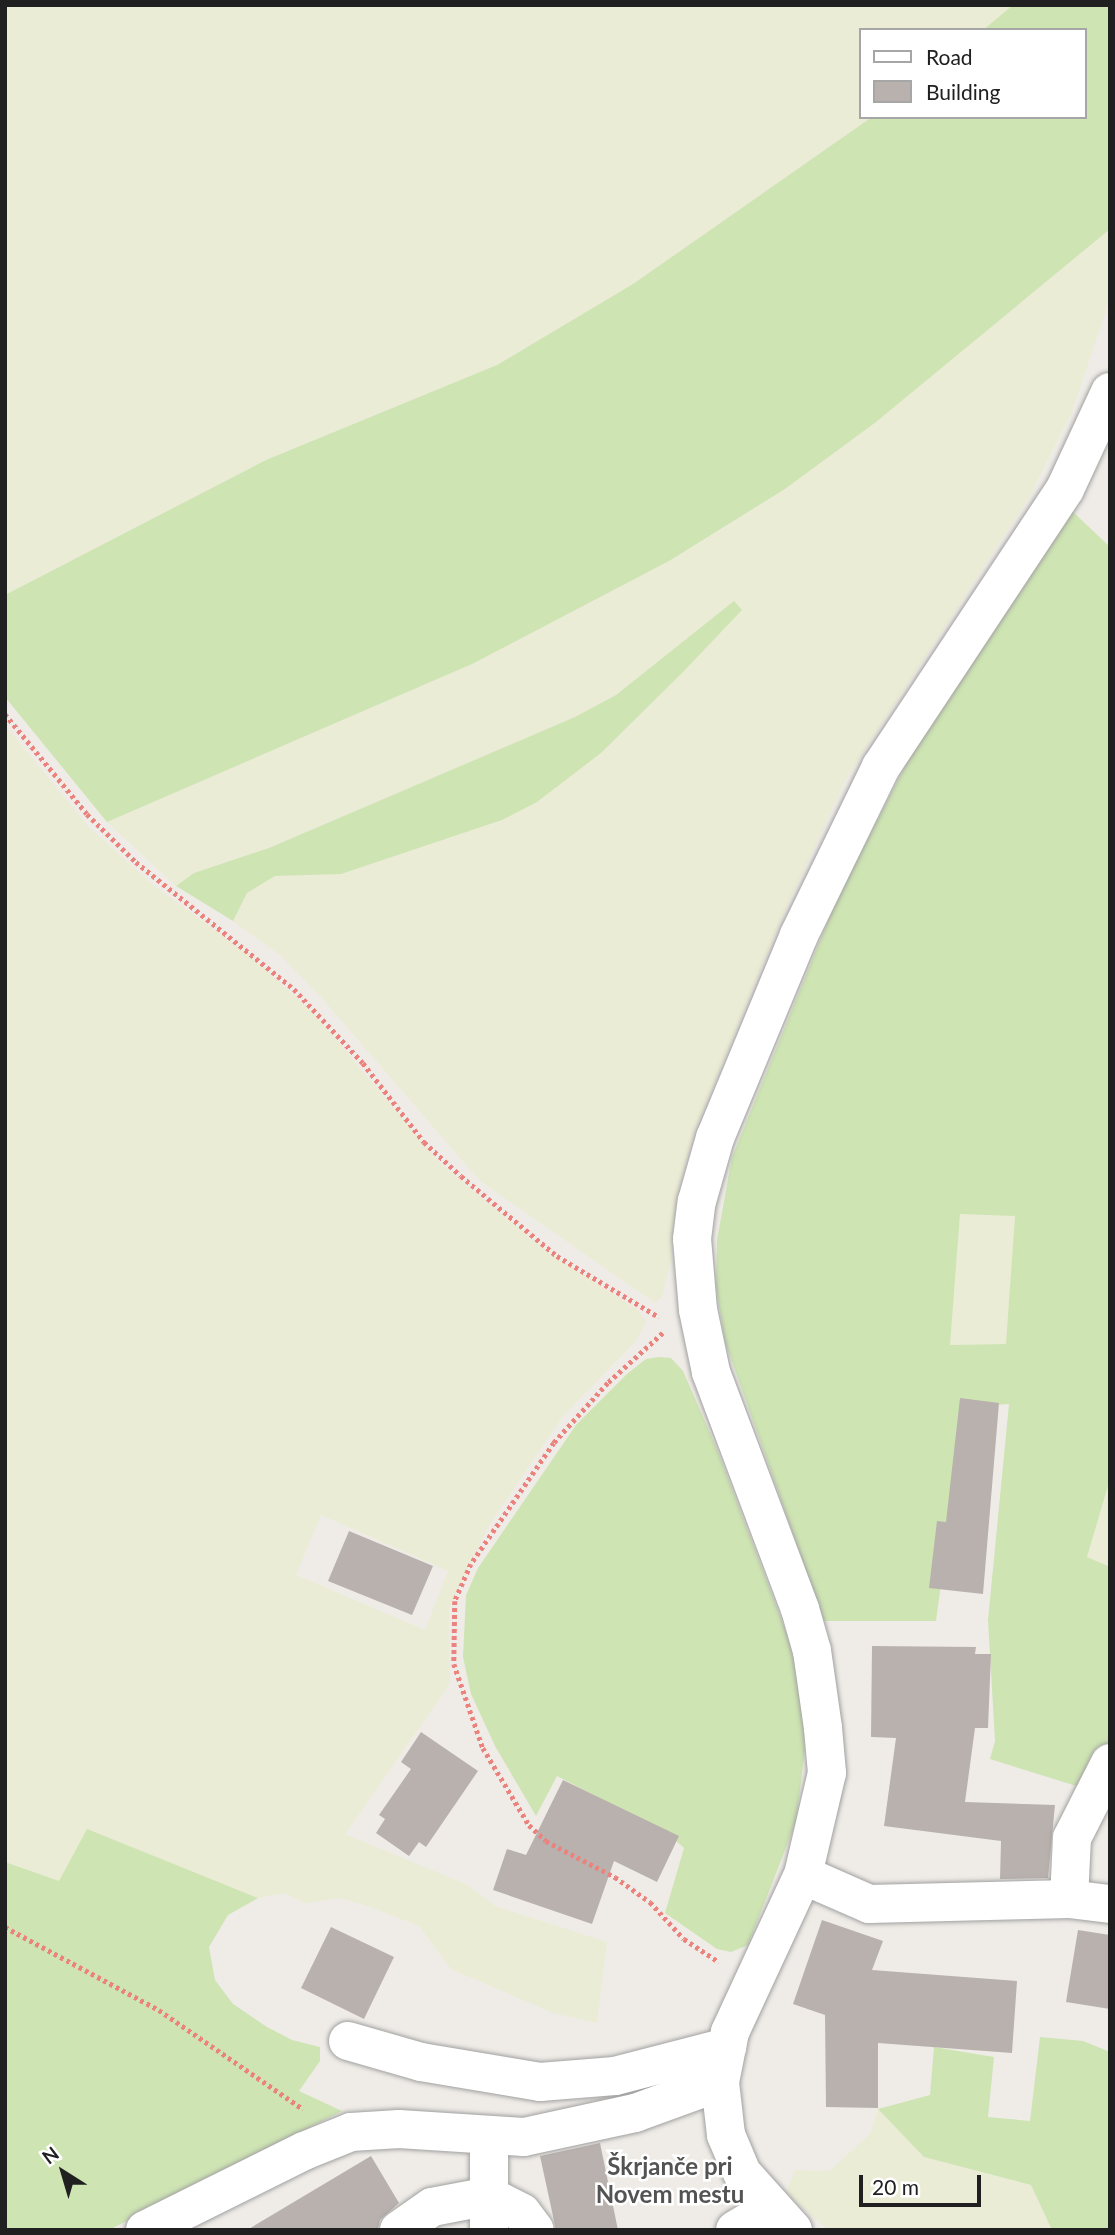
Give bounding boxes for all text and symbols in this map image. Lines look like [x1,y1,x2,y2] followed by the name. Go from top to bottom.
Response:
[860,28,1087,119] legend
[926,44,973,69] text: Road
[926,79,1001,104] text: Building
[28,2137,98,2207] north arrow
[37,2141,63,2168] text: N
[596,2152,744,2208] district label: Škrjanče pri Novem mestu
[863,2162,986,2206] scale bar
[872,2174,919,2199] text: 20 m

